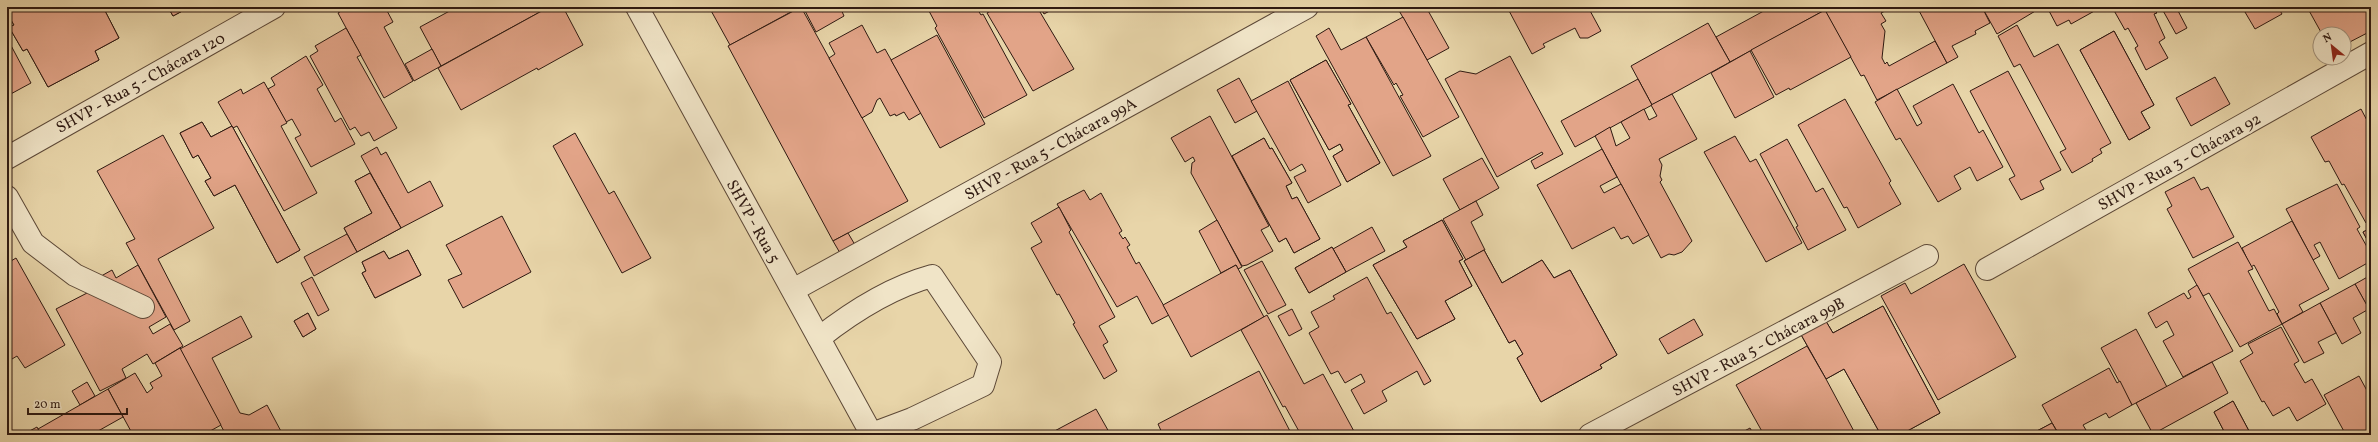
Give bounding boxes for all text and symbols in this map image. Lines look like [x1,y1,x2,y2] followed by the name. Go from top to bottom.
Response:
[2312,26,2352,66] north arrow
[52,28,229,139] street label: SHVP - Rua 5 - Chácara 120
[2321,30,2335,47] text: N
[961,93,1141,206] street label: SHVP - Rua 5 - Chácara 99A
[2094,109,2265,217] street label: SHVP - Rua 3 - Chácara 92
[720,176,784,268] street label: SHVP - Rua 5
[1669,293,1849,403] street label: SHVP - Rua 5 - Chácara 99B
[28,390,127,416] scale bar
[34,397,61,413] text: 20 m

